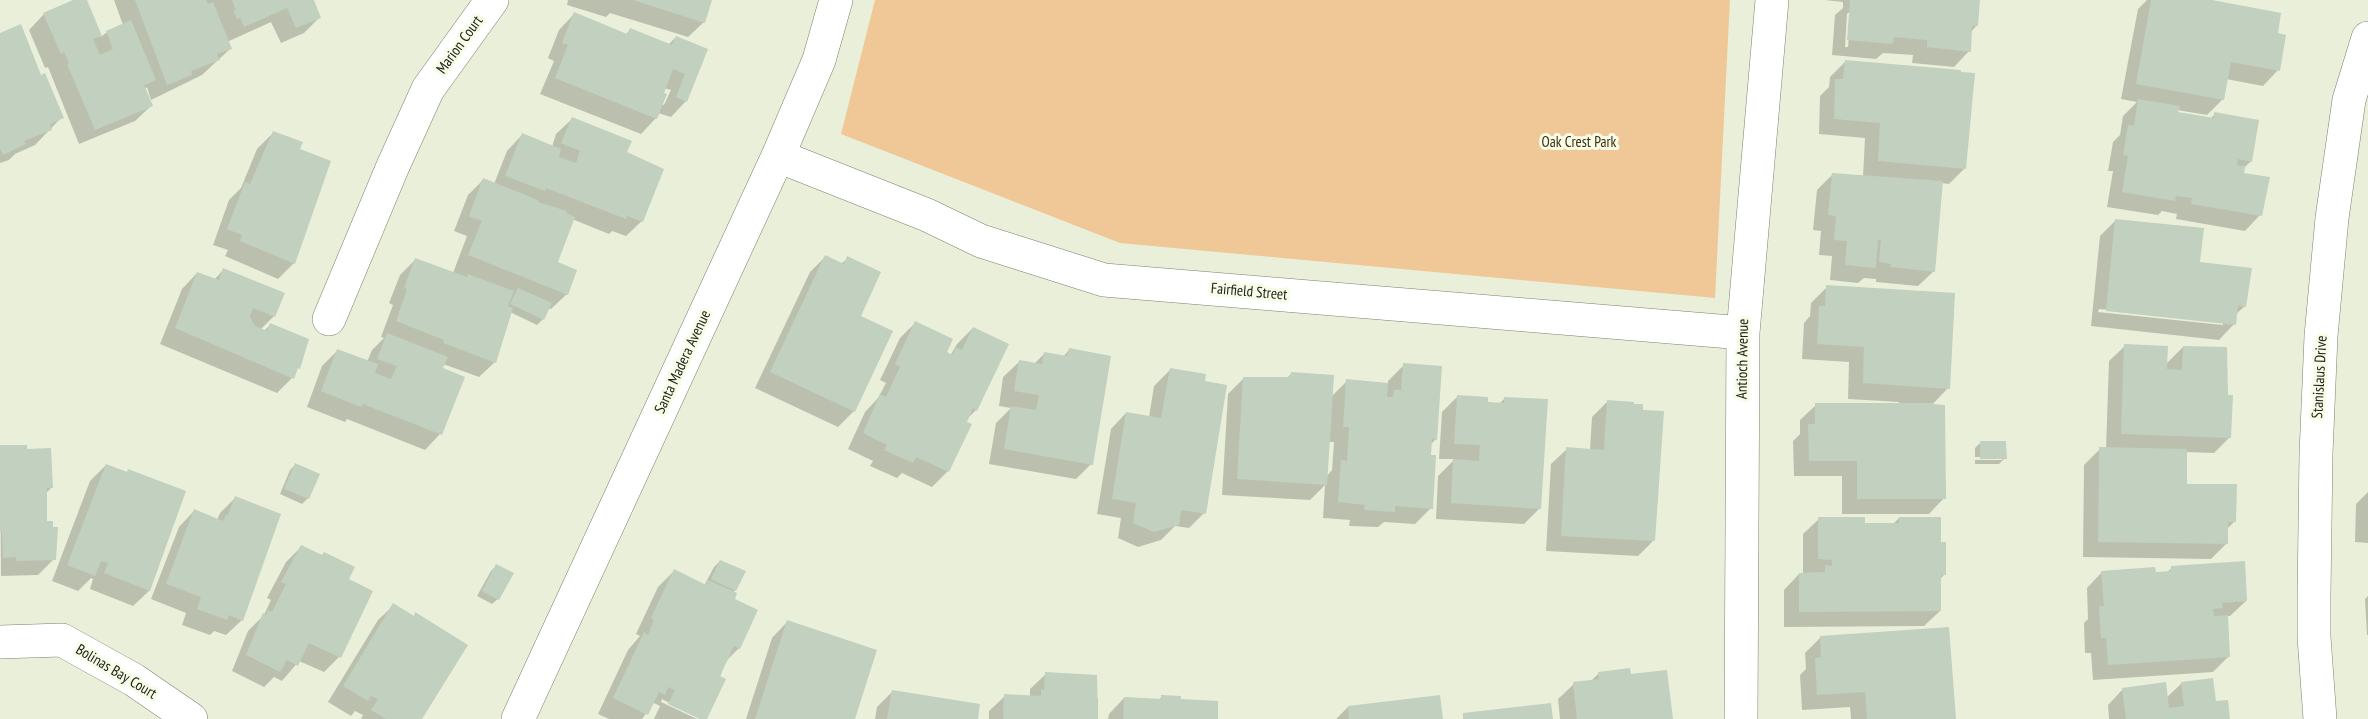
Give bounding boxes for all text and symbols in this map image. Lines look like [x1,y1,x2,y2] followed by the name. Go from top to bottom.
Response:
[433,13,487,77] street label: Marion Court
[1542,134,1616,152] park label: Oak Crest Park
[1210,280,1288,304] street label: Fairfield Street
[651,308,715,416] street label: Santa Madera Avenue
[1733,319,1753,399] street label: Antioch Avenue
[2309,335,2331,419] street label: Stanislaus Drive
[72,641,160,703] street label: Bolinas Bay Court

